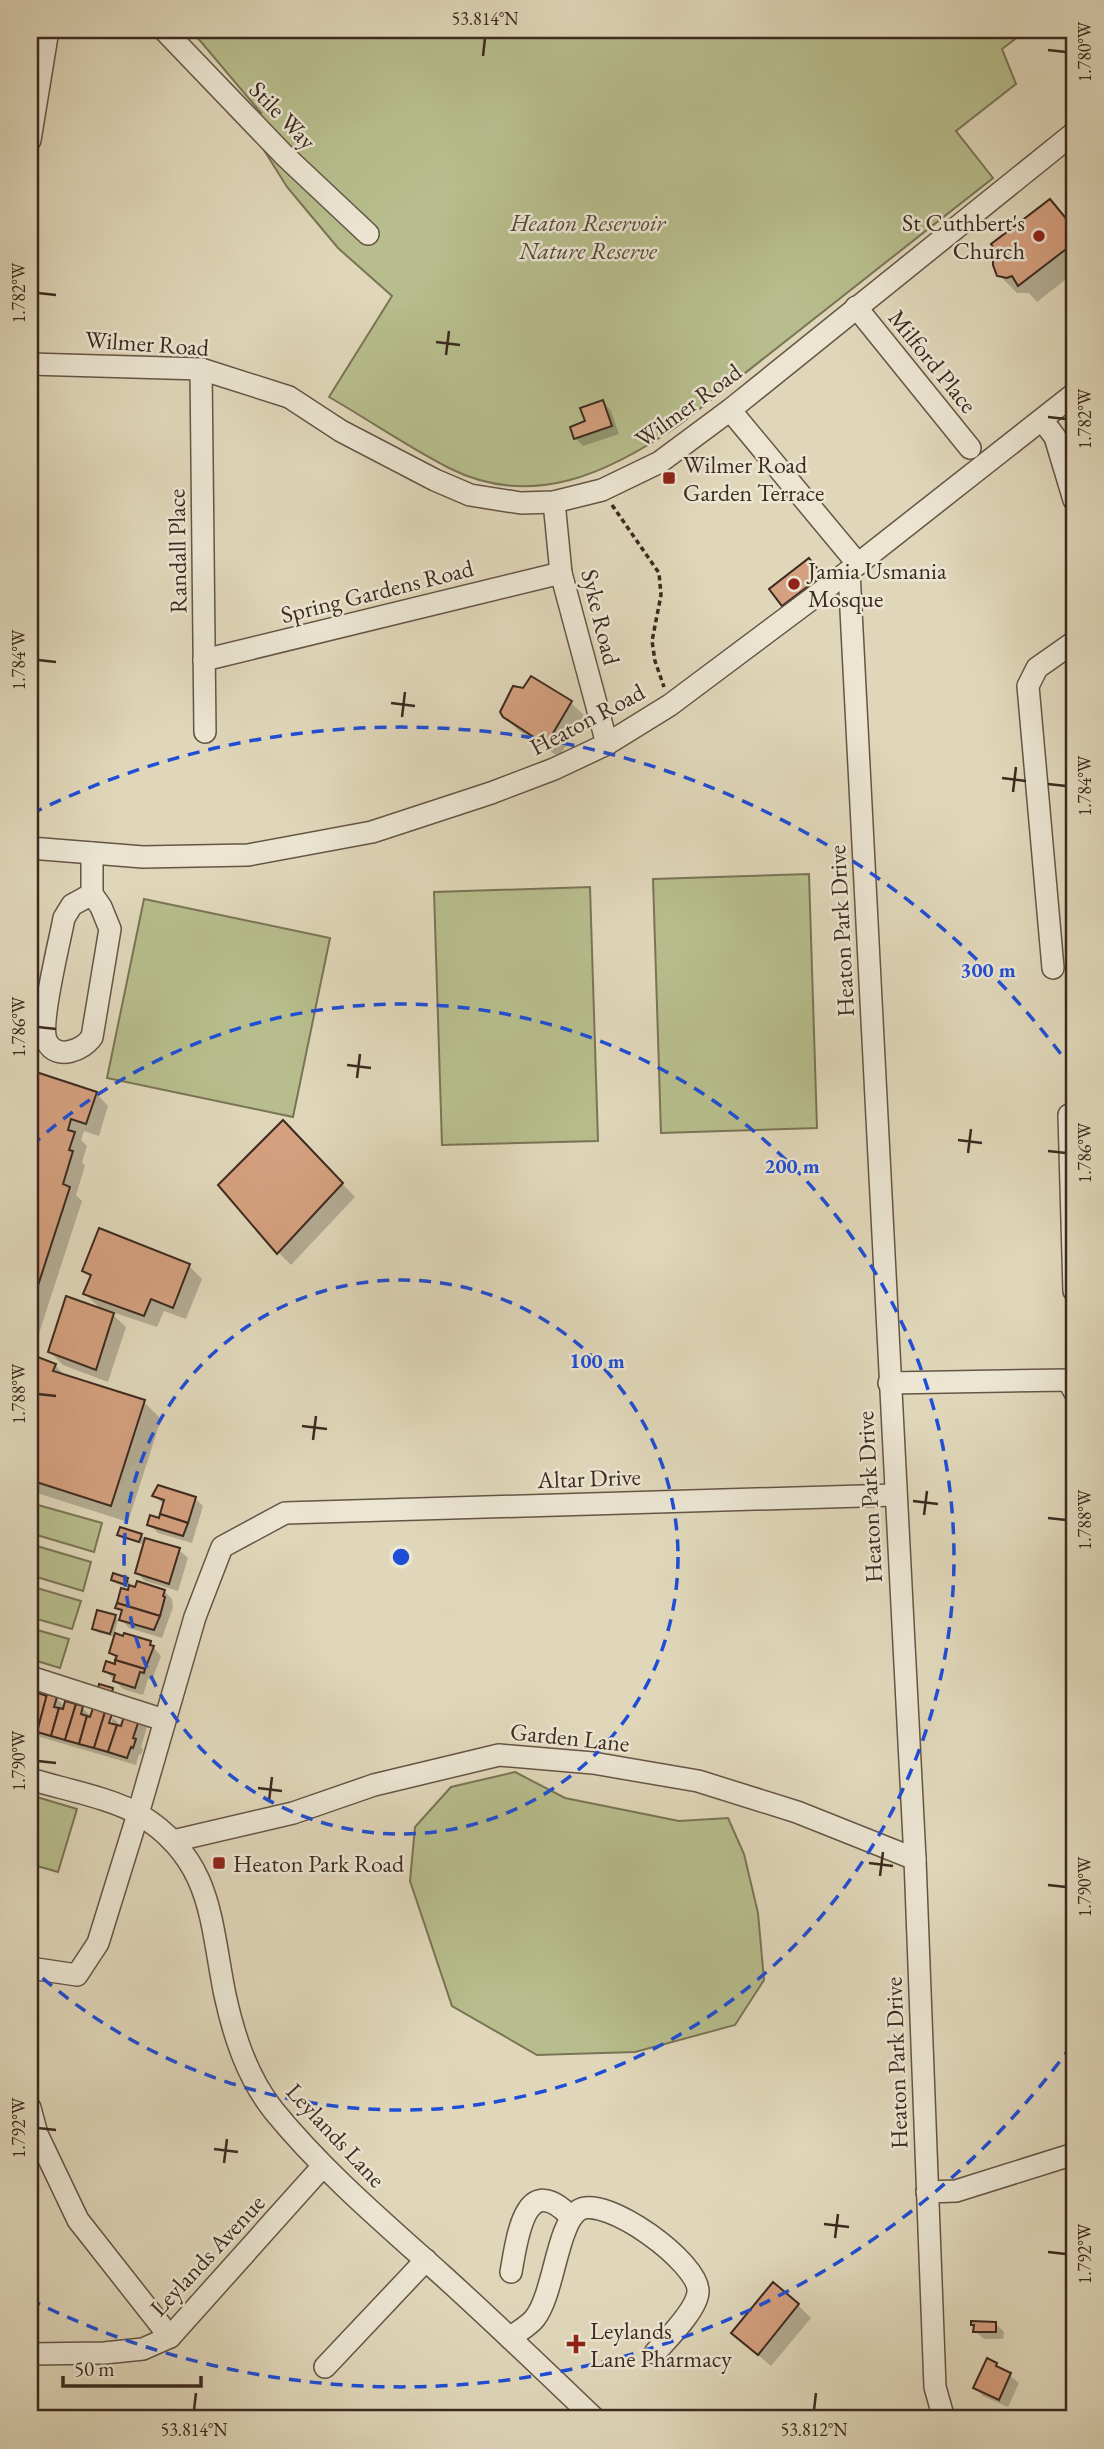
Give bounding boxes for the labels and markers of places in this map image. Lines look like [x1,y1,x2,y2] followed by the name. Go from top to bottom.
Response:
[902,207,1025,266] place label: St Cuthbert's Church
[1031,228,1047,244] marker: St Cuthbert's Church
[683,449,824,508] place label: Wilmer Road Garden Terrace
[661,470,677,486] marker: Wilmer Road Garden Terrace
[806,555,947,614] place label: Jamia Usmania Mosque
[786,576,802,592] marker: Jamia Usmania Mosque
[389,1545,413,1569] centre of rings
[233,1848,405,1879] place label: Heaton Park Road
[211,1855,227,1871] marker: Heaton Park Road
[590,2315,732,2374] place label: Leylands Lane Pharmacy
[568,2336,584,2352] marker: Leylands Lane Pharmacy

